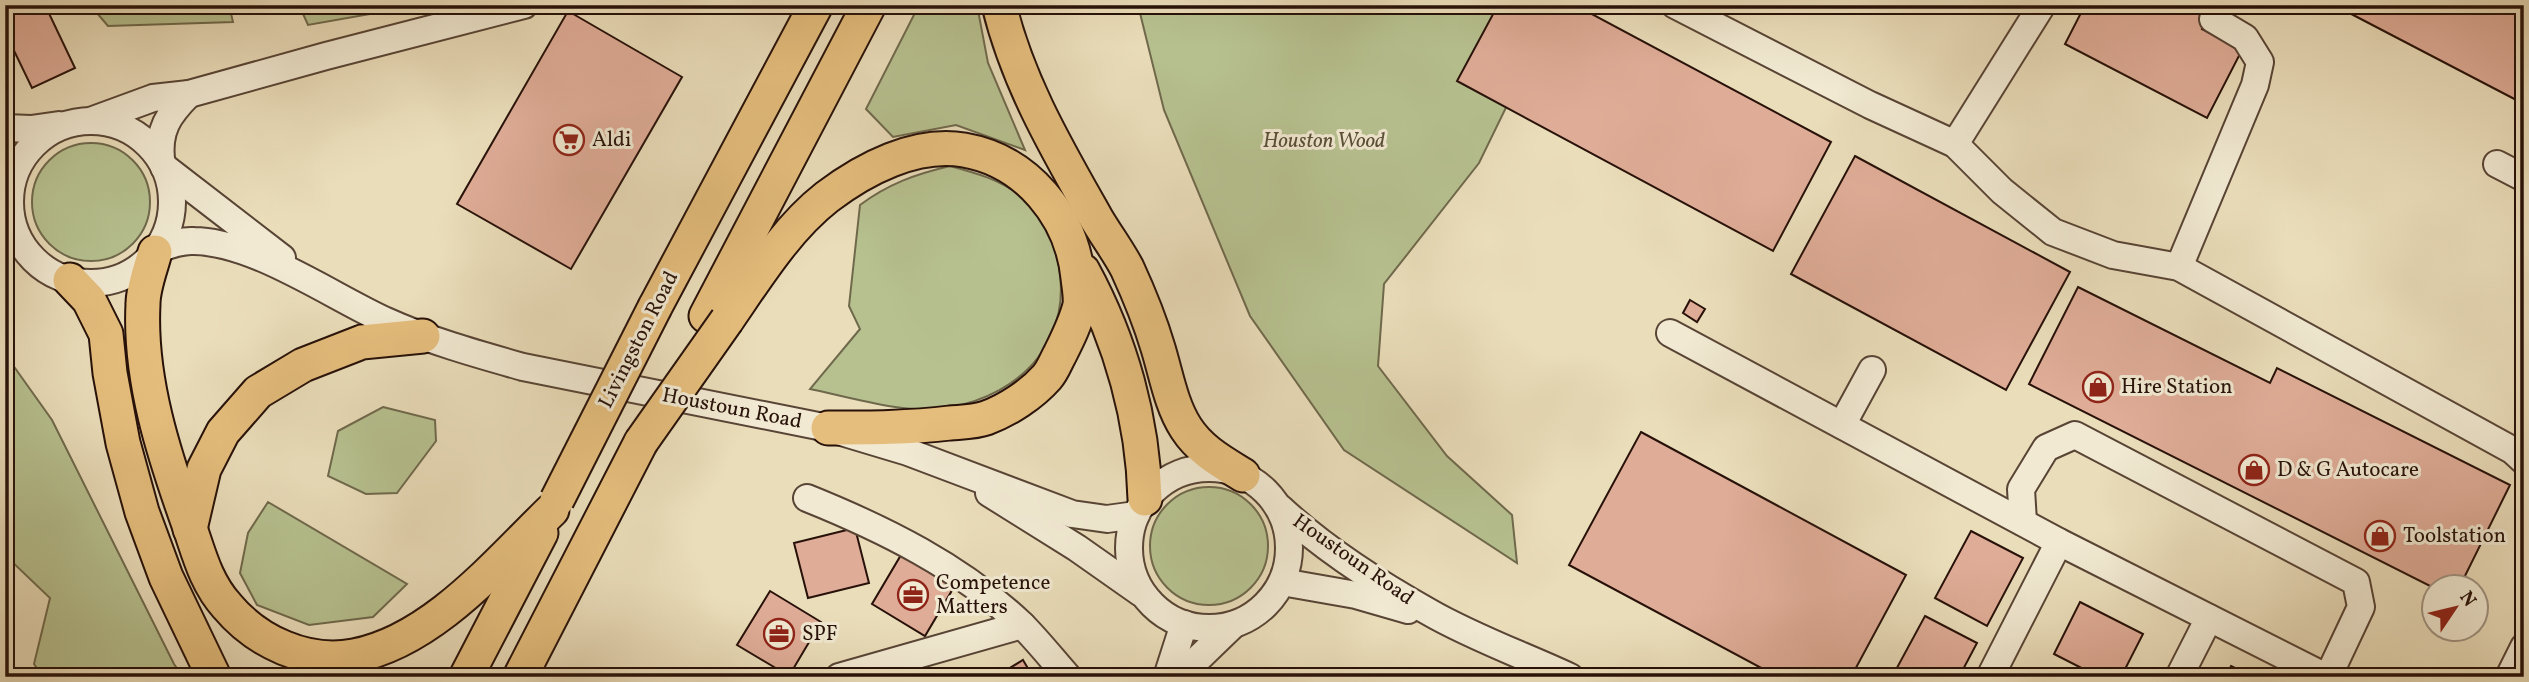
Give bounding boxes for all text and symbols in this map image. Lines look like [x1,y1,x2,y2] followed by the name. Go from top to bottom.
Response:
[552,123,586,157] supermarket icon: Aldi
[592,126,631,155] place label: Aldi
[1263,127,1385,156] park label: Houston Wood
[592,266,686,414] street label: Livingston Road
[2081,370,2115,404] shop icon: Hire Station
[2121,373,2233,402] place label: Hire Station
[659,381,805,437] street label: Houstoun Road
[2237,453,2271,487] shop icon: D & G Autocare
[2277,456,2419,485] place label: D & G Autocare
[1286,507,1420,613] street label: Houstoun Road
[2363,519,2397,553] shop icon: Toolstation
[2403,522,2506,551] place label: Toolstation
[936,569,1050,622] place label: Competence Matters
[2420,574,2490,644] north arrow
[896,578,930,612] office icon: Competence Matters
[2453,586,2482,613] text: N
[762,617,796,651] office icon: SPF
[802,620,838,649] place label: SPF

